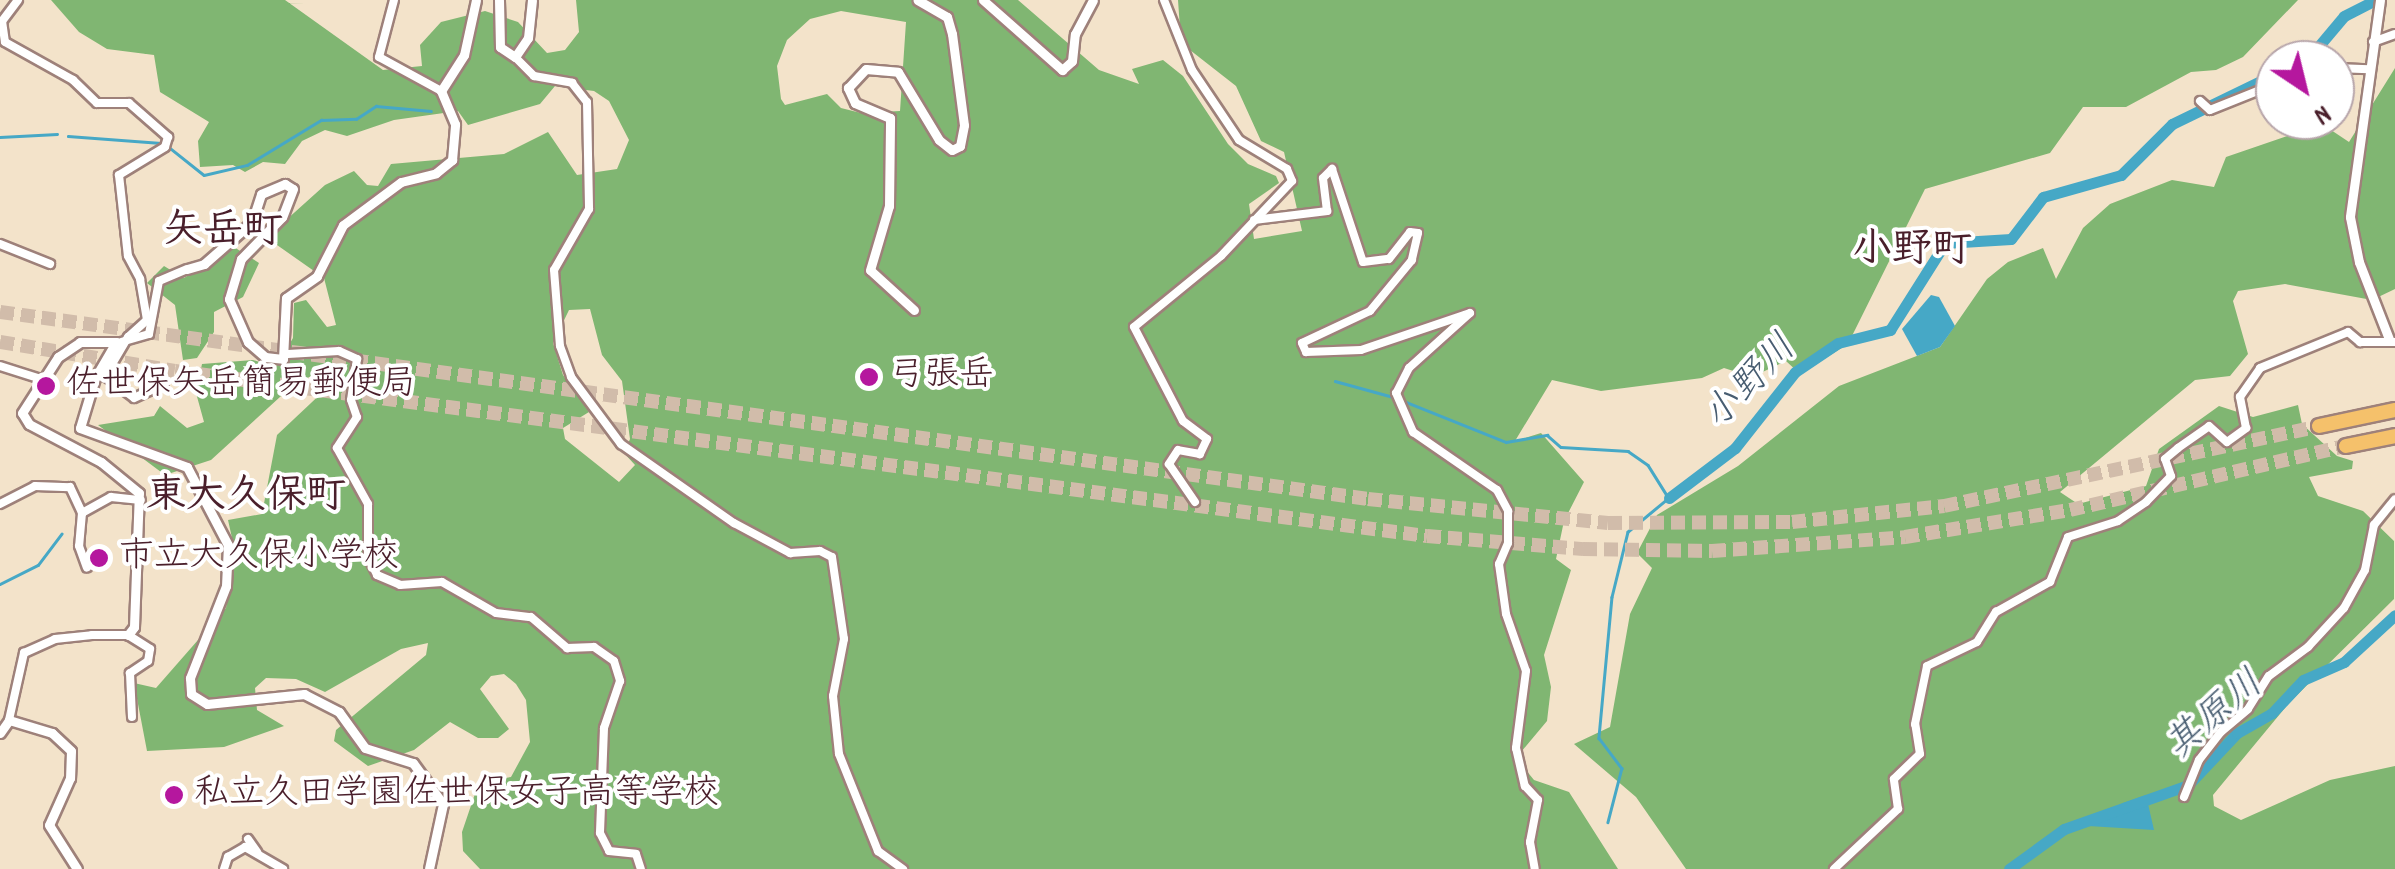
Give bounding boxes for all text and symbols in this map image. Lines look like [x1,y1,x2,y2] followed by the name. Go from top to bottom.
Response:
[2255,40,2355,140] north arrow
[2304,93,2338,133] text: N
[163,210,283,258] district label: 矢岳町
[1852,229,1972,277] district label: 小野町
[1696,327,1808,441] water label: 小野川
[889,356,994,398] place label: 弓張岳
[66,365,416,407] place label: 佐世保矢岳簡易郵便局
[858,366,880,388] marker: 弓張岳
[35,375,57,397] marker: 佐世保矢岳簡易郵便局
[146,475,346,523] district label: 東大久保町
[119,537,399,579] place label: 市立大久保小学校
[88,547,110,569] marker: 市立大久保小学校
[2158,663,2274,771] water label: 其原川
[194,774,719,816] place label: 私立久田学園佐世保女子高等学校
[163,784,185,806] marker: 私立久田学園佐世保女子高等学校

